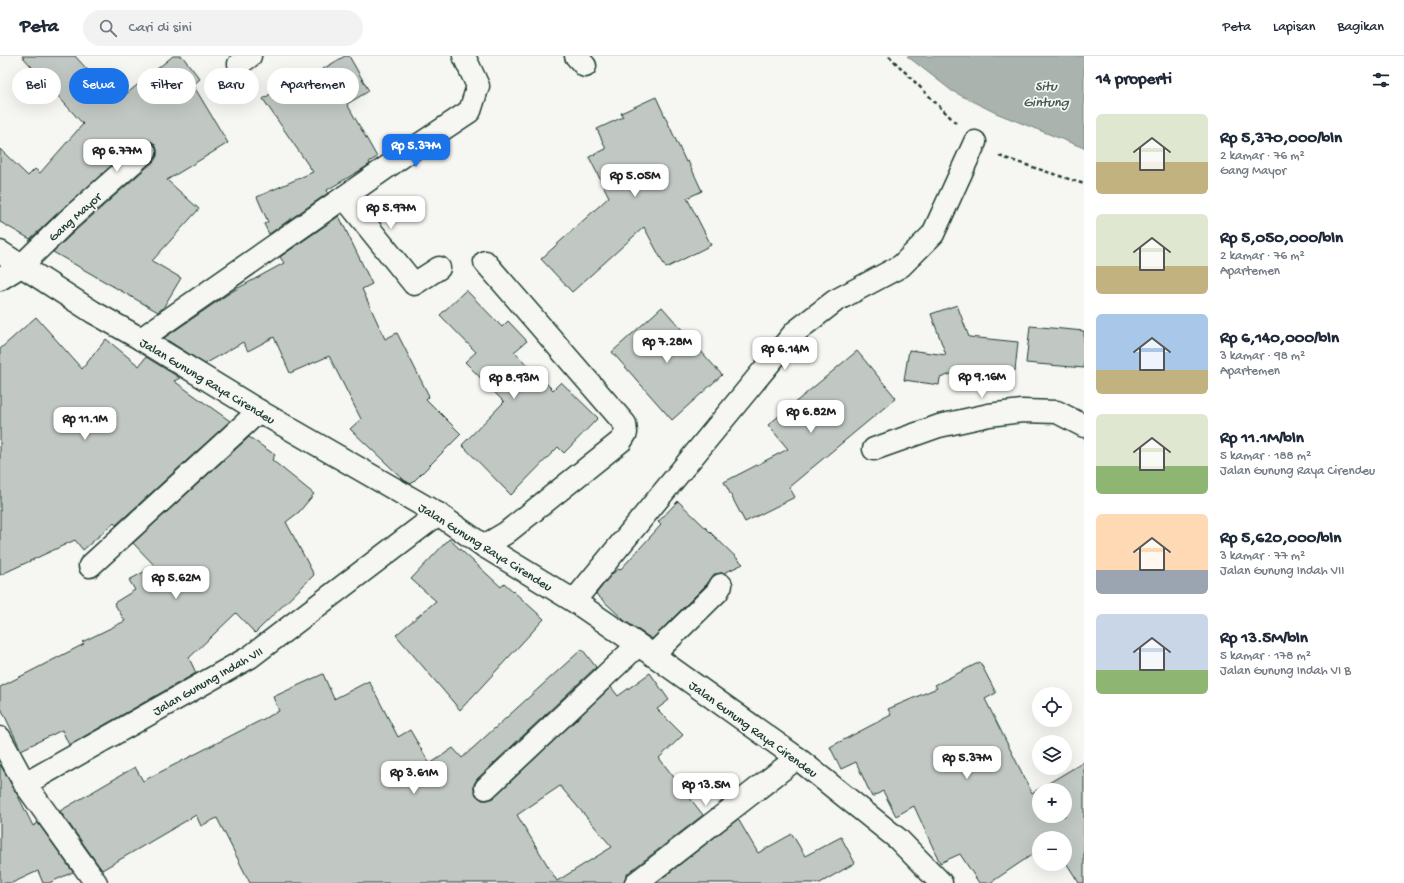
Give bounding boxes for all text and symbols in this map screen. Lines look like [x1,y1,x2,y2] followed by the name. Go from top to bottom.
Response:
[83,10,363,46] search box
[20,16,59,39] text: Peta
[97,17,119,39] icon: search
[129,19,192,37] text: Cari di sini
[1223,19,1251,36] text: Peta
[1273,19,1315,36] text: Lapisan
[1337,19,1384,36] text: Bagikan
[12,68,61,104] chip: Beli
[69,68,129,104] chip: Sewa
[137,68,196,104] chip: Filter
[204,68,259,104] chip: Baru
[267,68,359,104] chip: Apartemen
[1370,69,1392,91] icon: filters
[1096,70,1172,90] text: 14 properti
[1023,79,1070,112] water label: Situ Gintung
[1220,129,1342,149] text: Rp 5,370,000/bln
[1128,130,1176,178] icon: home
[375,134,457,168] pin: Rp 5.37M
[76,139,158,173] pin: Rp 6.77M
[391,139,441,154] text: Rp 5.37M
[92,144,142,159] text: Rp 6.77M
[1220,149,1305,164] text: 2 kamar · 76 m²
[594,164,676,198] pin: Rp 5.05M
[1220,164,1286,179] text: Gang Mayor
[610,169,660,184] text: Rp 5.05M
[46,189,106,246] street label: Gang Mayor
[350,196,432,230] pin: Rp 5.97M
[366,201,416,216] text: Rp 5.97M
[1220,229,1343,249] text: Rp 5,050,000/bln
[1128,230,1176,278] icon: home
[1220,249,1305,264] text: 2 kamar · 76 m²
[1220,264,1280,279] text: Apartemen
[1220,329,1339,349] text: Rp 6,140,000/bln
[626,330,708,364] pin: Rp 7.28M
[1128,330,1176,378] icon: home
[642,335,692,350] text: Rp 7.28M
[136,336,277,429] street label: Jalan Gunung Raya Cirendeu
[744,337,826,371] pin: Rp 6.14M
[761,342,809,357] text: Rp 6.14M
[1220,349,1305,364] text: 3 kamar · 98 m²
[1220,364,1280,379] text: Apartemen
[941,365,1023,399] pin: Rp 9.16M
[473,366,555,400] pin: Rp 8.93M
[958,370,1006,385] text: Rp 9.16M
[489,371,539,386] text: Rp 8.93M
[770,400,852,434] pin: Rp 6.82M
[786,405,836,420] text: Rp 6.82M
[44,407,126,441] pin: Rp 11.1M
[62,412,108,427] text: Rp 11.1M
[1220,429,1304,449] text: Rp 11.1M/bln
[1128,430,1176,478] icon: home
[1220,449,1311,464] text: 5 kamar · 188 m²
[1220,464,1375,479] text: Jalan Gunung Raya Cirendeu
[415,501,554,596] street label: Jalan Gunung Raya Cirendeu
[1220,529,1341,549] text: Rp 5,620,000/bln
[1128,530,1176,578] icon: home
[1220,549,1305,564] text: 3 kamar · 77 m²
[1220,564,1344,579] text: Jalan Gunung Indah VII
[135,566,217,600] pin: Rp 5.62M
[151,571,201,586] text: Rp 5.62M
[1220,629,1308,649] text: Rp 13.5M/bln
[1128,630,1176,678] icon: home
[151,645,266,720] street label: Jalan Gunung Indah VII
[1220,649,1311,664] text: 5 kamar · 178 m²
[1220,664,1351,679] text: Jalan Gunung Indah VI B
[685,678,820,782] street label: Jalan Gunung Raya Cirendeu
[1032,687,1072,871] map controls
[1032,687,1072,727] button: locate
[1032,735,1072,775] button: layers
[926,746,1008,780] pin: Rp 5.37M
[942,751,992,766] text: Rp 5.37M
[373,761,455,795] pin: Rp 3.61M
[390,766,438,781] text: Rp 3.61M
[665,773,747,807] pin: Rp 13.5M
[682,778,730,793] text: Rp 13.5M
[1032,783,1072,823] button: +
[1032,831,1072,871] button: −

